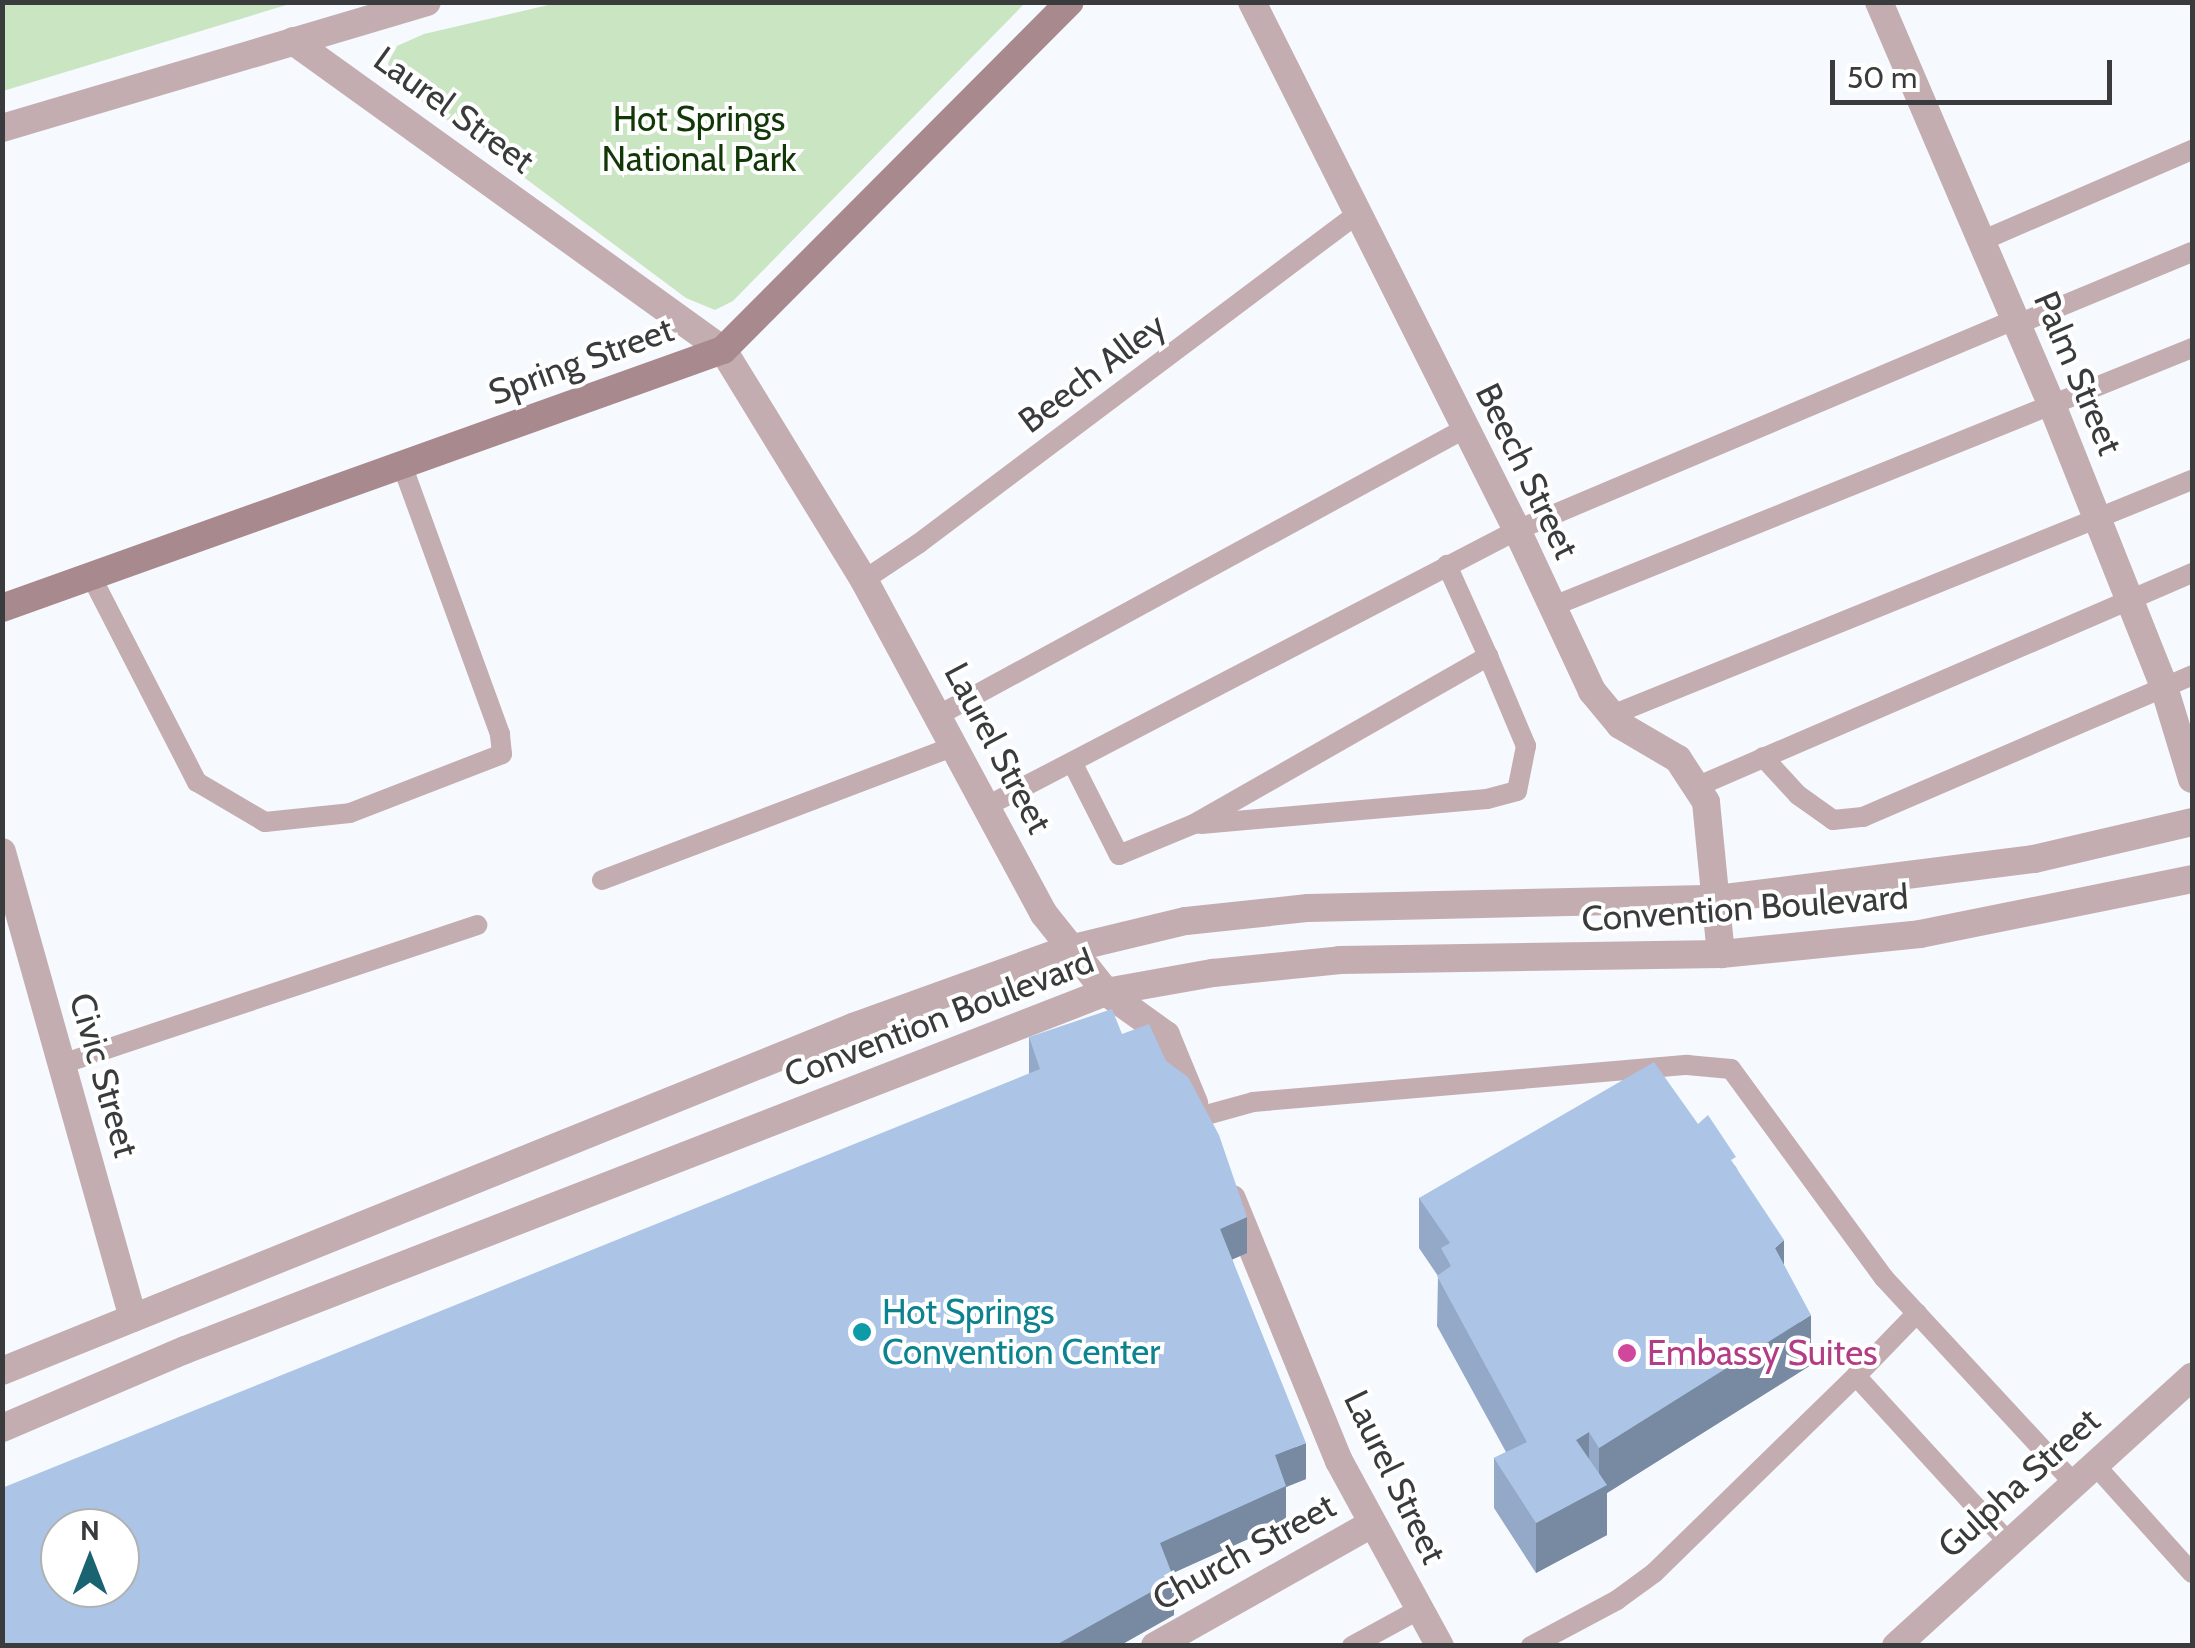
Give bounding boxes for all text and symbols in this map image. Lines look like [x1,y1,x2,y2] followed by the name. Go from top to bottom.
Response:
[366,38,542,182] street label: Laurel Street
[1835,40,2118,102] scale bar
[1847,59,1917,96] text: 50 m
[602,98,796,180] park label: Hot Springs National Park
[2025,285,2131,461] street label: Palm Street
[1010,304,1174,442] street label: Beech Alley
[483,308,679,414] street label: Spring Street
[1467,377,1587,565] street label: Beech Street
[935,655,1061,841] street label: Laurel Street
[1580,876,1910,940] street label: Convention Boulevard
[779,940,1099,1096] street label: Convention Boulevard
[61,988,147,1162] street label: Civic Street
[882,1291,1160,1373] place label: Hot Springs Convention Center
[851,1321,873,1343] marker: Hot Springs Convention Center
[1647,1332,1878,1374] place label: Embassy Suites
[1616,1342,1638,1364] marker: Embassy Suites
[1335,1384,1455,1570] street label: Laurel Street
[1930,1399,2108,1567] street label: Gulpha Street
[1145,1485,1343,1619] street label: Church Street
[40,1508,140,1608] north arrow
[80,1513,100,1547] text: N

